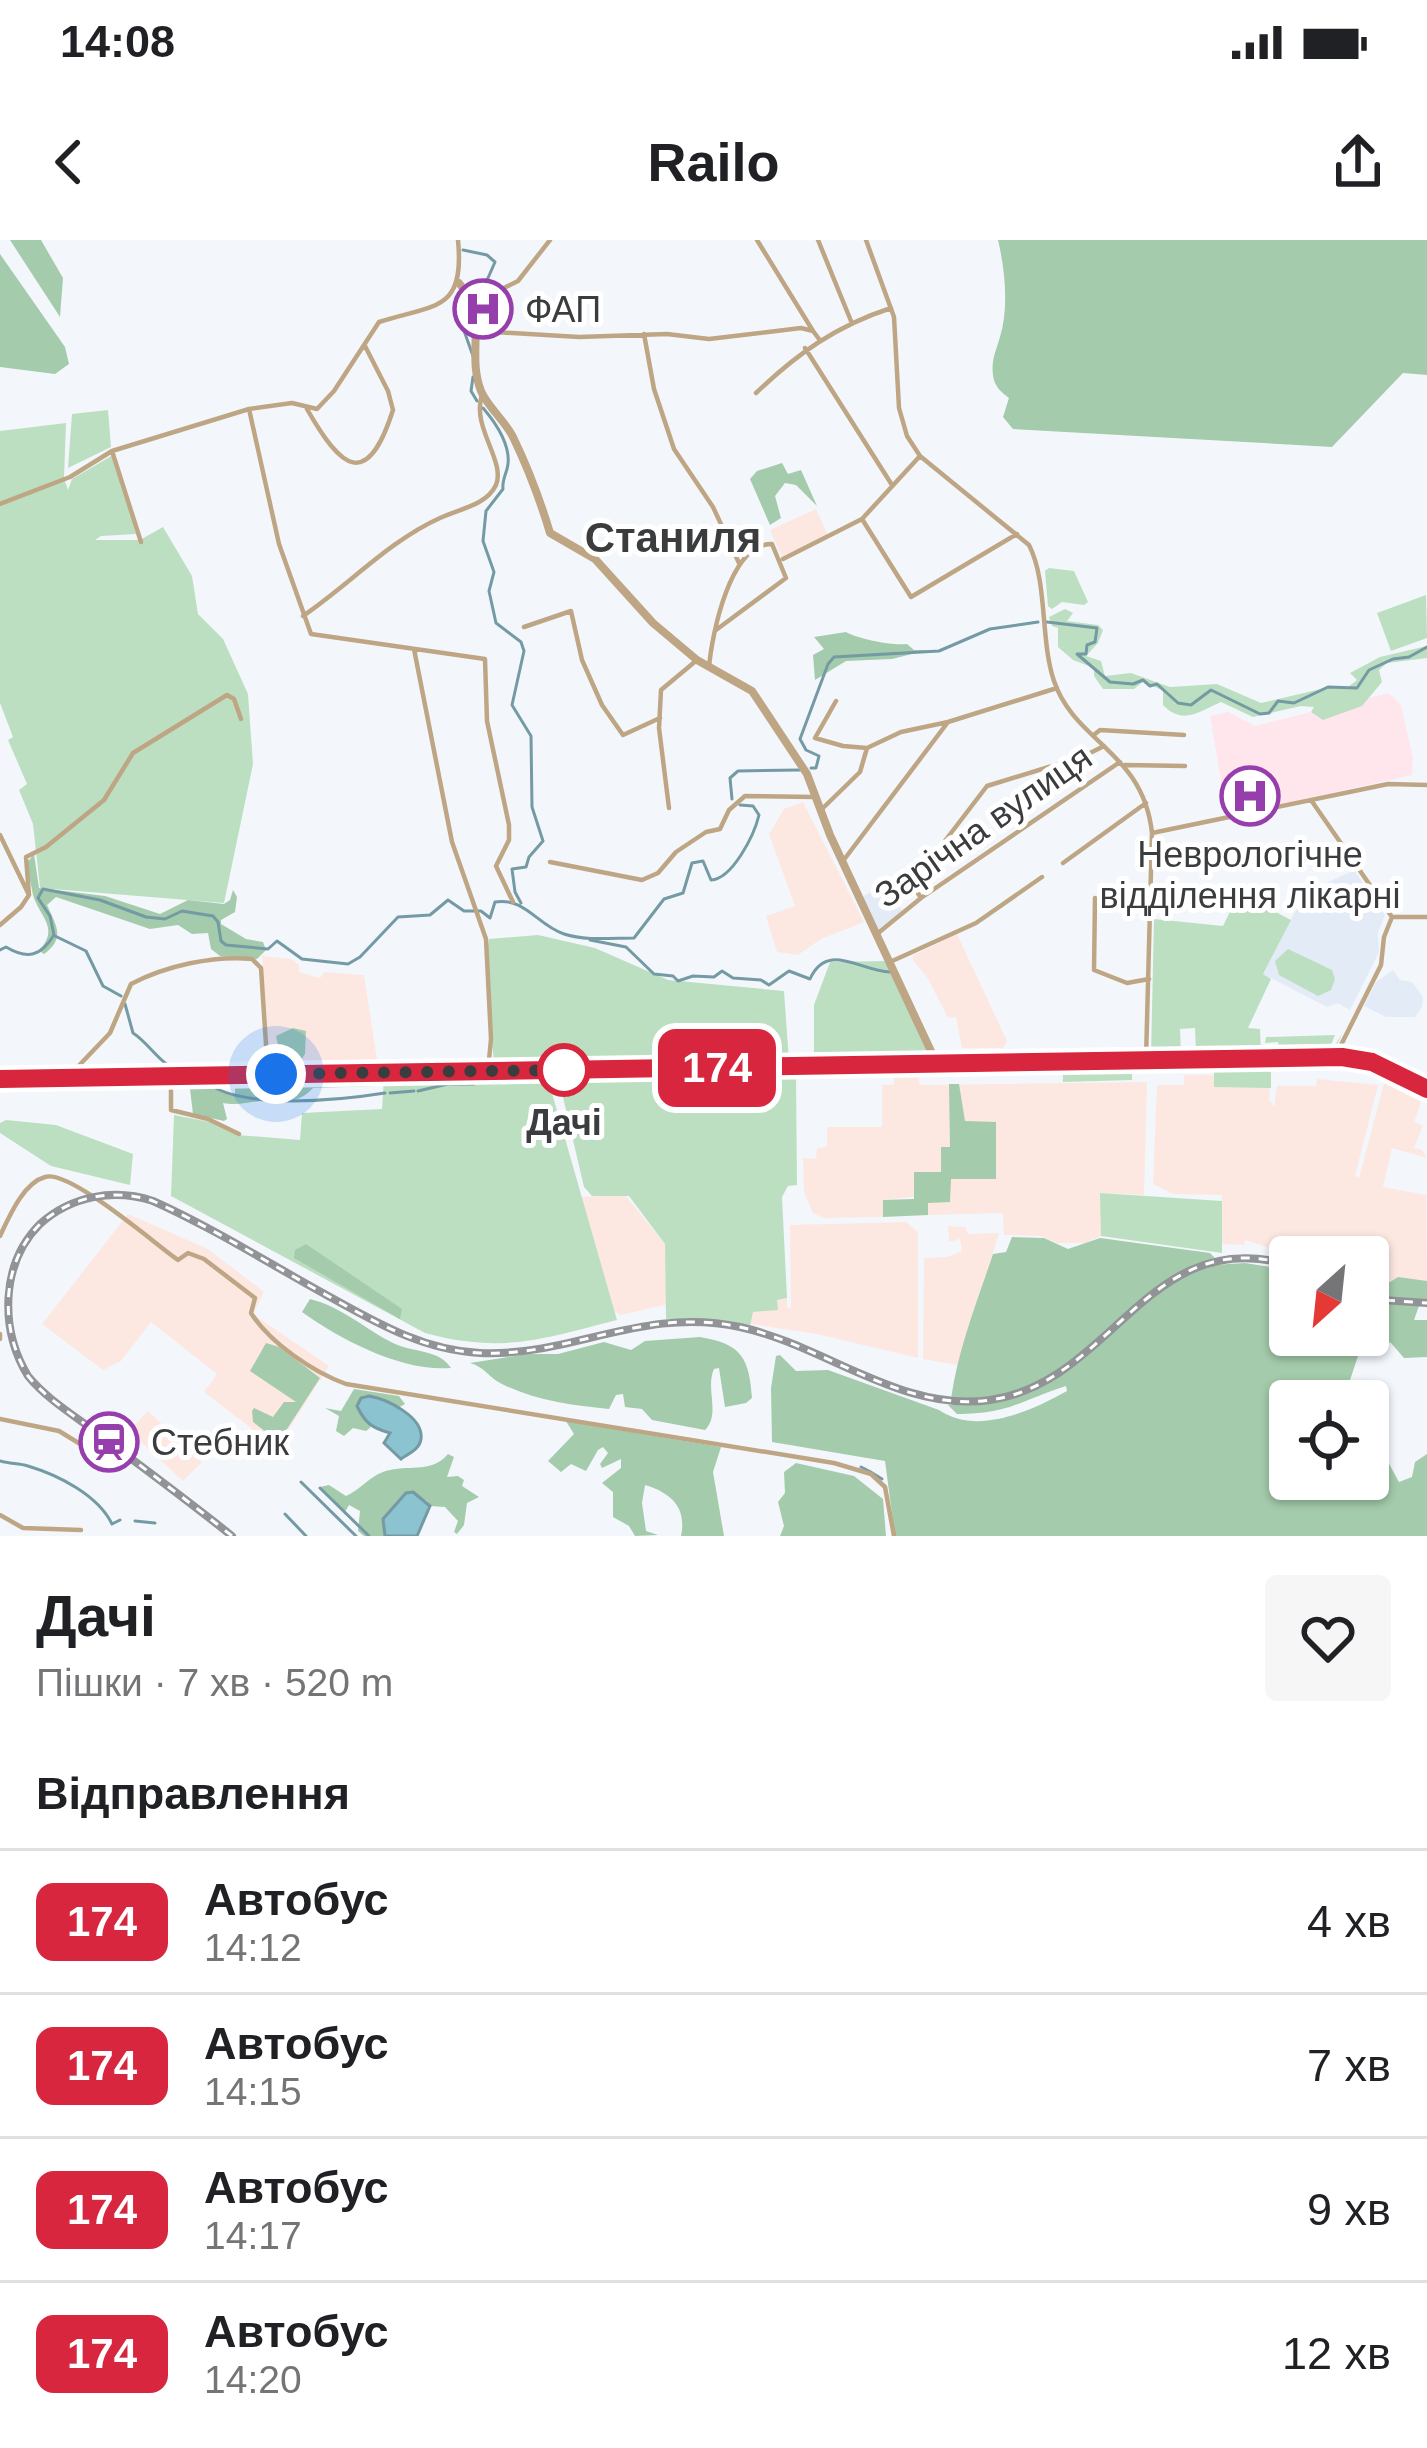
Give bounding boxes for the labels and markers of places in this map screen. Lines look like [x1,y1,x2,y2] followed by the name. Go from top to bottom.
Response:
[452,278,514,340] hospital icon: ФАП
[525,289,601,330] place label: ФАП
[1219,765,1281,827] hospital icon: Неврологічне відділення лікарні
[1100,834,1400,916] place label: Неврологічне відділення лікарні
[539,1045,589,1095] marker: Дачі
[526,1102,602,1143] place label: Дачі
[78,1411,140,1473] station icon: Стебник
[151,1422,289,1463] place label: Стебник

